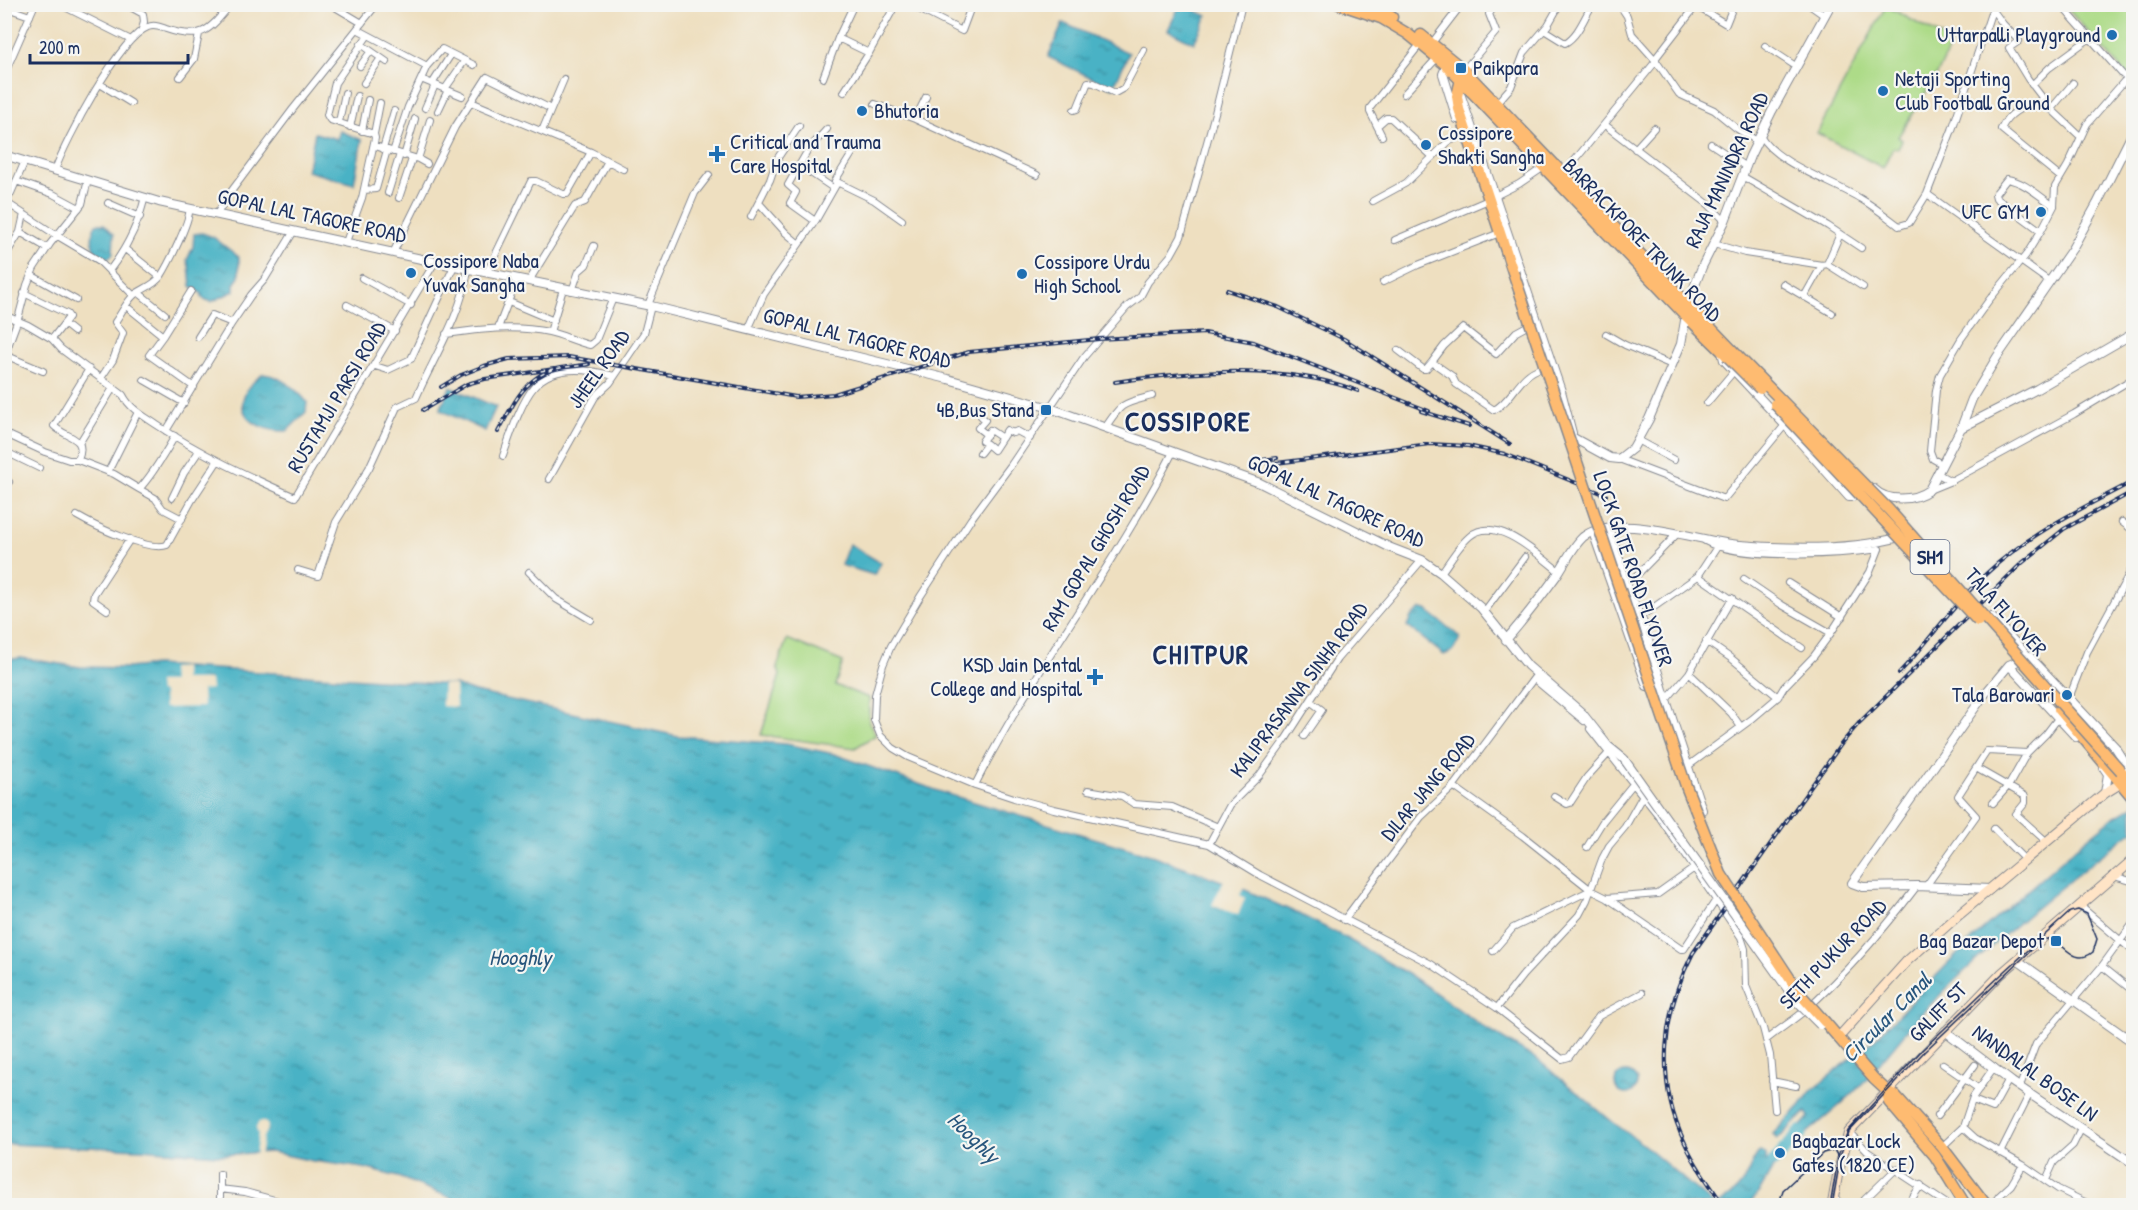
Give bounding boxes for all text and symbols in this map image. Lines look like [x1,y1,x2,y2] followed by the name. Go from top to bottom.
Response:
[1937,20,2100,49] place label: Uttarpalli Playground
[30,27,188,65] scale bar
[2105,28,2119,42] marker: Uttarpalli Playground
[39,35,80,60] text: 200 m
[1473,53,1538,82] place label: Paikpara
[1454,61,1468,75] marker: Paikpara
[1895,64,2049,117] place label: Netaji Sporting Club Football Ground
[1876,84,1890,98] marker: Netaji Sporting Club Football Ground
[1678,87,1775,252] street label: RAJA MANINDRA ROAD
[874,96,939,125] place label: Bhutoria
[855,104,869,118] marker: Bhutoria
[1438,118,1544,171] place label: Cossipore Shakti Sangha
[730,127,881,180] place label: Critical and Trauma Care Hospital
[1419,138,1433,152] marker: Cossipore Shakti Sangha
[708,145,726,163] marker: Critical and Trauma Care Hospital
[1556,151,1728,328] street label: BARRACKPORE TRUNK ROAD
[215,181,409,250] street label: GOPAL LAL TAGORE ROAD
[1961,197,2029,226] place label: UFC GYM
[2034,205,2048,219] marker: UFC GYM
[423,246,539,299] place label: Cossipore Naba Yuvak Sangha
[1034,247,1150,300] place label: Cossipore Urdu High School
[404,266,418,280] marker: Cossipore Naba Yuvak Sangha
[1015,267,1029,281] marker: Cossipore Urdu High School
[760,300,954,375] street label: GOPAL LAL TAGORE ROAD
[280,316,393,478] street label: RUSTAMJI PARSI ROAD
[561,323,636,414] street label: JHEEL ROAD
[936,395,1034,424] place label: 4B,Bus Stand
[1039,403,1053,417] marker: 4B,Bus Stand
[1125,403,1251,439] district label: COSSIPORE
[1243,447,1430,554] street label: GOPAL LAL TAGORE ROAD
[1034,459,1157,636] street label: RAM GOPAL GHOSH ROAD
[1586,467,1680,670] street label: LOCK GATE ROAD FLYOVER
[1910,540,1950,574] road number: SH1
[1959,561,2054,662] street label: TALA FLYOVER
[1223,596,1374,784] street label: KALIPRASANNA SINHA ROAD
[1152,636,1250,672] district label: CHITPUR
[930,650,1082,703] place label: KSD Jain Dental College and Hospital
[1086,668,1104,686] marker: KSD Jain Dental College and Hospital
[1952,680,2055,709] place label: Tala Barowari
[2060,688,2074,702] marker: Tala Barowari
[1374,726,1481,847] street label: DILAR JANG ROAD
[1772,892,1893,1015] street label: SETH PUKUR ROAD
[1919,926,2045,955] place label: Bag Bazar Depot
[2049,934,2063,948] marker: Bag Bazar Depot
[489,942,554,972] water label: Hooghly
[1834,965,1938,1069] water label: Circular Canal
[1902,974,1974,1048] street label: GALIFF ST
[1967,1017,2104,1128] street label: NANDALAL BOSE LN
[941,1105,1009,1171] water label: Hooghly
[1792,1126,1915,1179] place label: Bagbazar Lock Gates (1820 CE)
[1773,1146,1787,1160] marker: Bagbazar Lock Gates (1820 CE)

